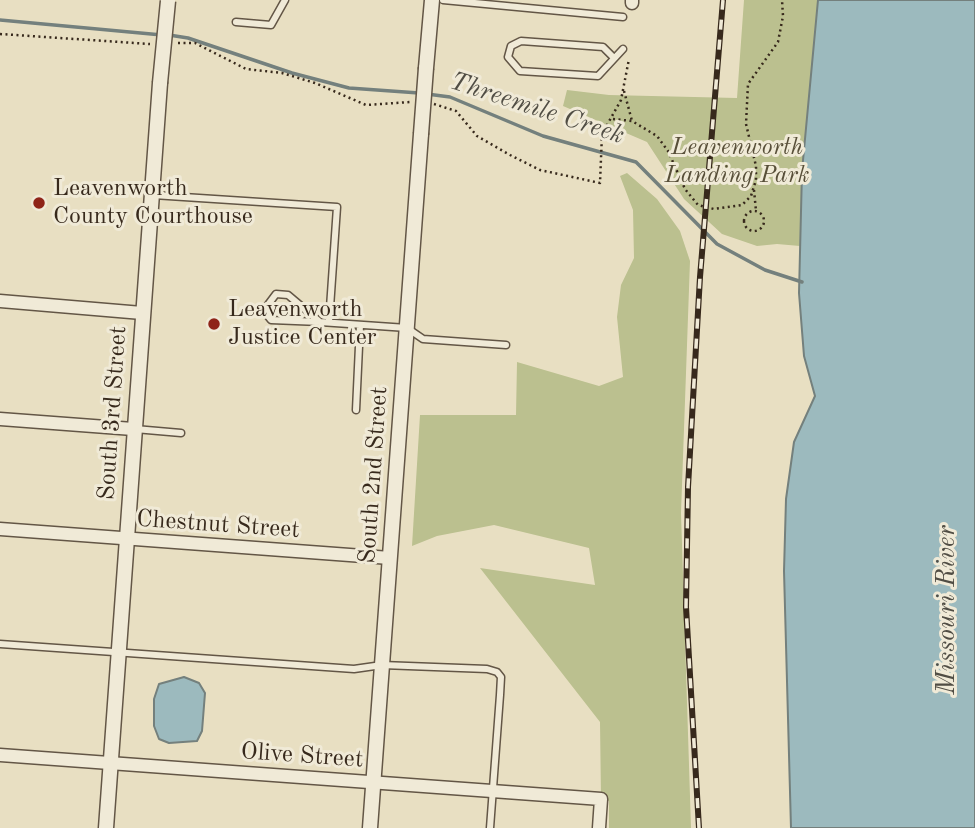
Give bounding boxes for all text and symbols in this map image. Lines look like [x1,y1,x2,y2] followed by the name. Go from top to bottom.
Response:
[446,66,628,152] water label: Threemile Creek
[664,134,810,190] park label: Leavenworth Landing Park
[53,175,253,231] place label: Leavenworth County Courthouse
[31,195,47,211] marker: Leavenworth County Courthouse
[228,296,377,352] place label: Leavenworth Justice Center
[206,316,222,332] marker: Leavenworth Justice Center
[93,325,133,501] street label: South 3rd Street
[353,385,395,565] street label: South 2nd Street
[135,505,301,545] street label: Chestnut Street
[931,525,963,695] water label: Missouri River
[240,737,364,775] street label: Olive Street

